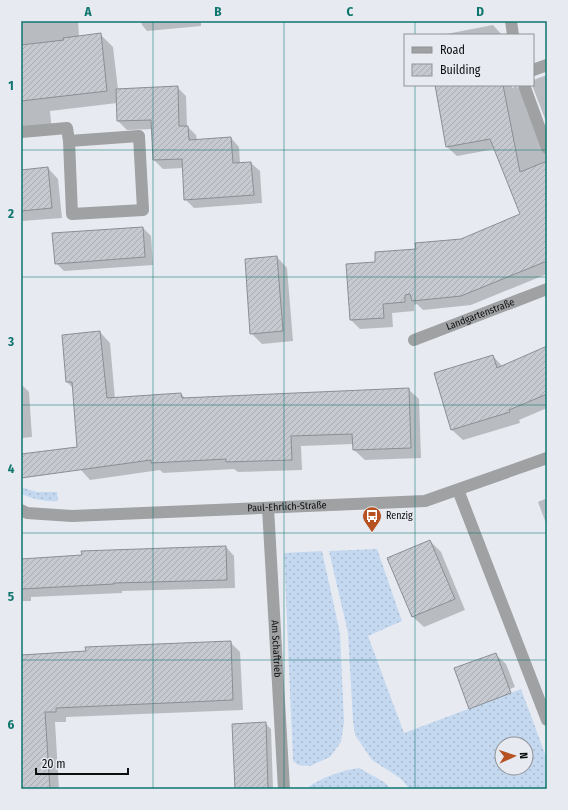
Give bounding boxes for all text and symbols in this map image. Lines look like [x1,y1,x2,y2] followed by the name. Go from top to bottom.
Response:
[83,4,92,19] text: A
[214,4,222,19] text: B
[347,4,354,19] text: C
[476,4,484,19] text: D
[404,34,534,86] legend
[440,43,465,57] text: Road
[440,63,481,77] text: Building
[8,78,14,93] text: 1
[7,206,14,221] text: 2
[444,296,516,333] street label: Landgartenstraße
[7,334,14,349] text: 3
[8,461,15,476] text: 4
[247,499,327,515] street label: Paul-Ehrlich-Straße
[361,505,383,533] bus stop icon: Renzig
[386,510,413,522] place label: Renzig
[8,589,14,604] text: 5
[268,620,284,678] street label: Am Schaftrieb
[8,717,15,732] text: 6
[494,736,534,776] north arrow
[36,750,128,776] scale bar
[517,752,530,759] text: N
[42,757,66,771] text: 20 m

